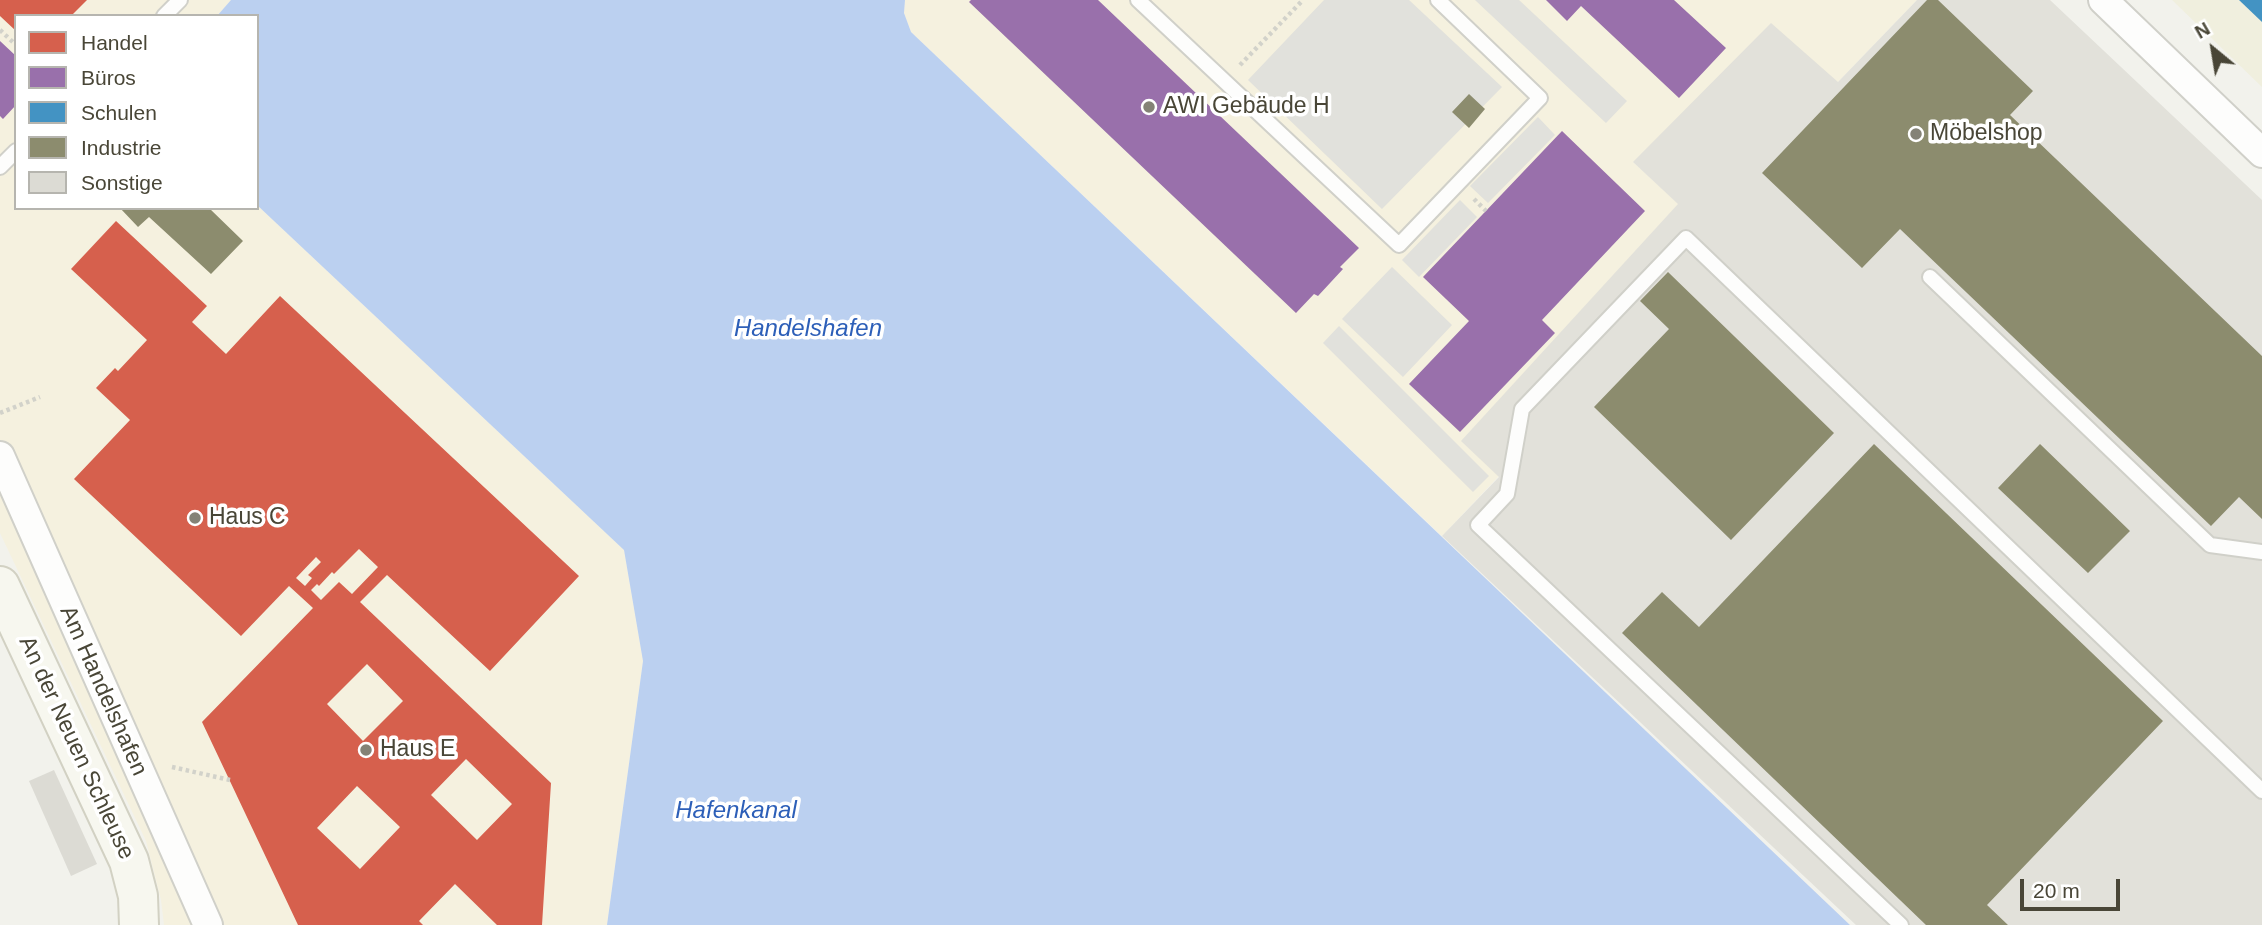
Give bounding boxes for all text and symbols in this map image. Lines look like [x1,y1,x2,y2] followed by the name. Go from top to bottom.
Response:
[14,14,259,210] legend
[2178,14,2248,84] north arrow
[2191,18,2213,43] text: N
[81,31,148,54] text: Handel
[81,66,136,89] text: Büros
[1163,93,1330,121] place label: AWI Gebäude H
[1141,99,1157,115] marker: AWI Gebäude H
[81,101,157,124] text: Schulen
[1930,120,2043,148] place label: Möbelshop
[1908,126,1924,142] marker: Möbelshop
[81,136,162,159] text: Industrie
[81,171,163,194] text: Sonstige
[734,315,882,343] water label: Handelshafen
[209,504,286,532] place label: Haus C
[187,510,203,526] marker: Haus C
[53,602,153,780] street label: Am Handelshafen
[12,632,140,864] street label: An der Neuen Schleuse
[380,736,455,764] place label: Haus E
[358,742,374,758] marker: Haus E
[675,797,797,825] water label: Hafenkanal
[2024,866,2124,910] scale bar
[2033,879,2080,902] text: 20 m

